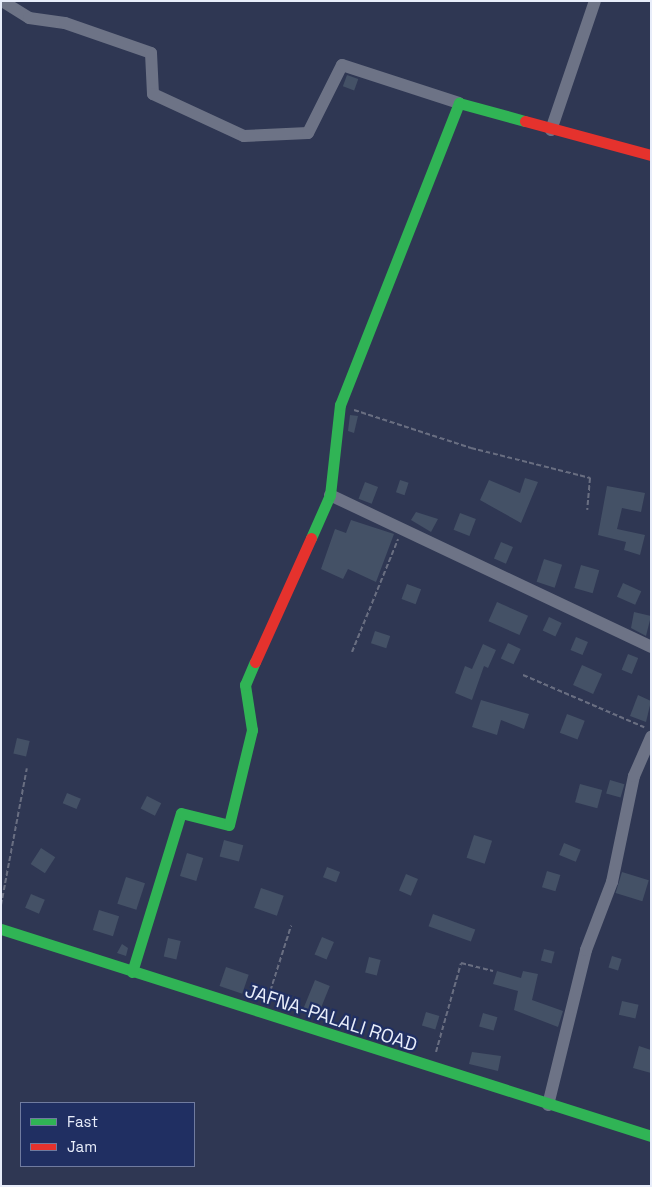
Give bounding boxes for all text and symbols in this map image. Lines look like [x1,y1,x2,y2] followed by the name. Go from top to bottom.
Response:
[242,979,420,1057] street label: JAFNA-PALALI ROAD
[20,1102,195,1167] legend
[67,1112,98,1131] text: Fast
[67,1137,97,1156] text: Jam

